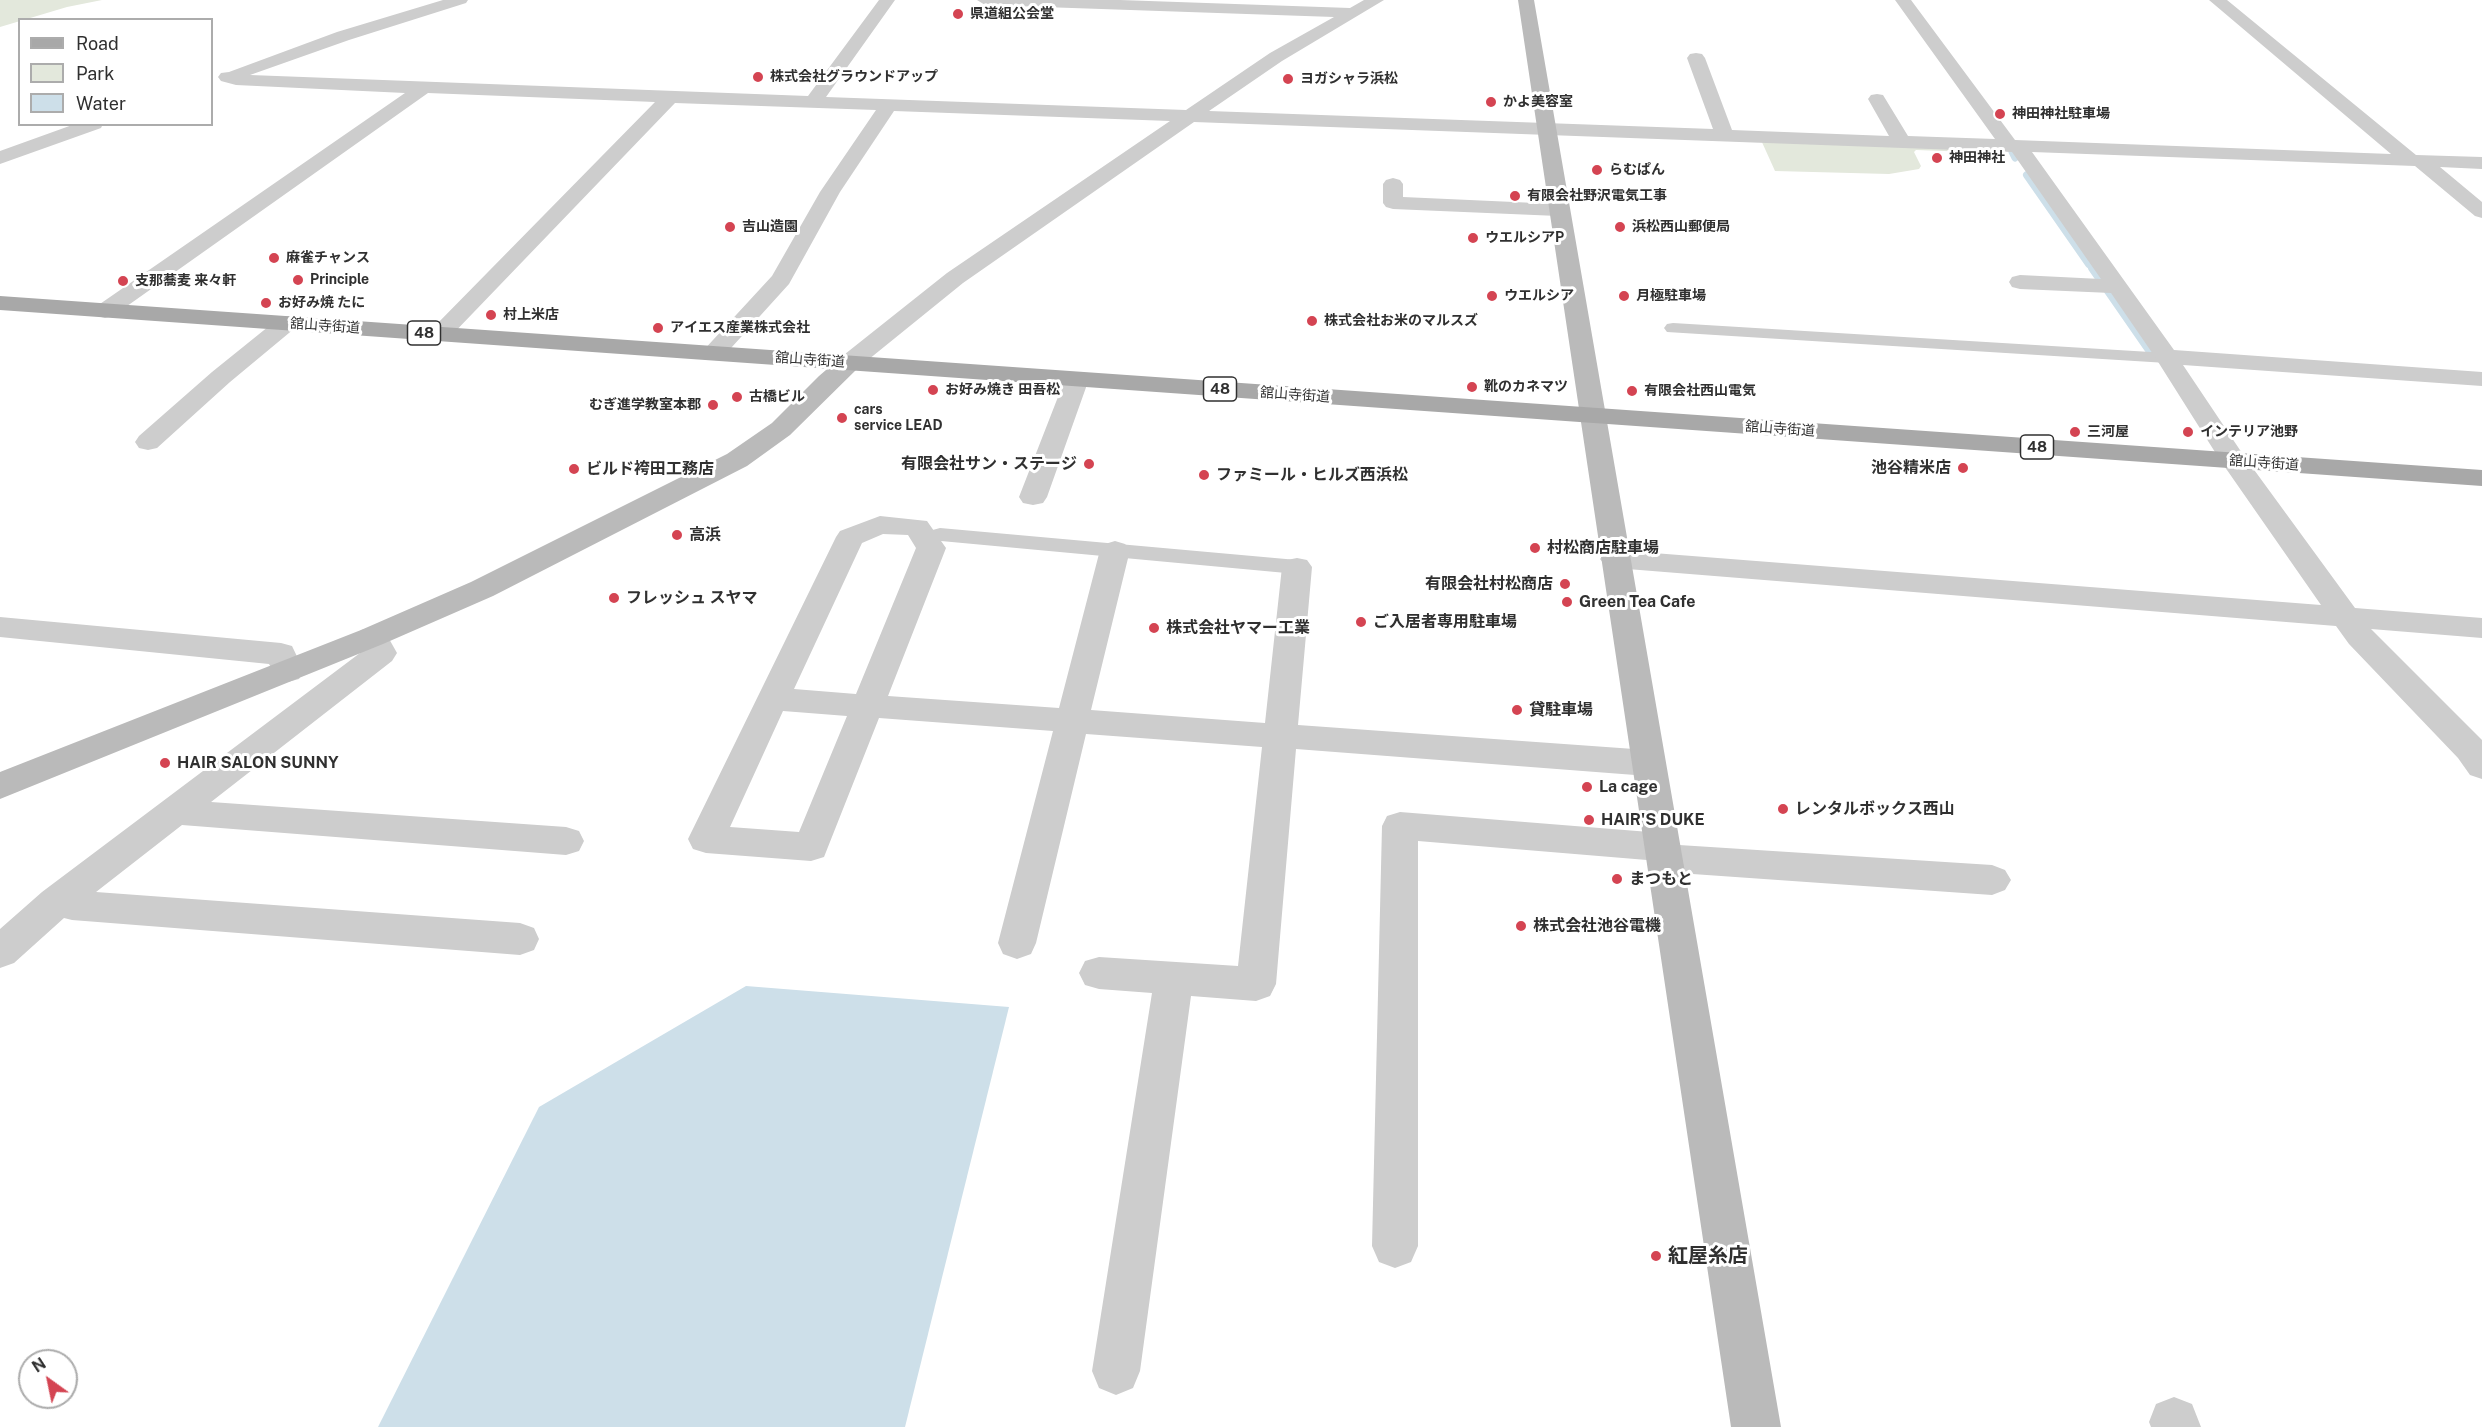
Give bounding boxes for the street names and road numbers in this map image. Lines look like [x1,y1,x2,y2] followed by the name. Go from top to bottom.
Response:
[289,315,361,337] street label: 舘山寺街道
[408,321,440,345] road number: 48
[774,349,846,371] street label: 舘山寺街道
[1204,377,1236,401] road number: 48
[1259,384,1331,406] street label: 舘山寺街道
[1744,418,1816,440] street label: 舘山寺街道
[2020,435,2054,459] road number: 48
[2228,452,2300,474] street label: 舘山寺街道

